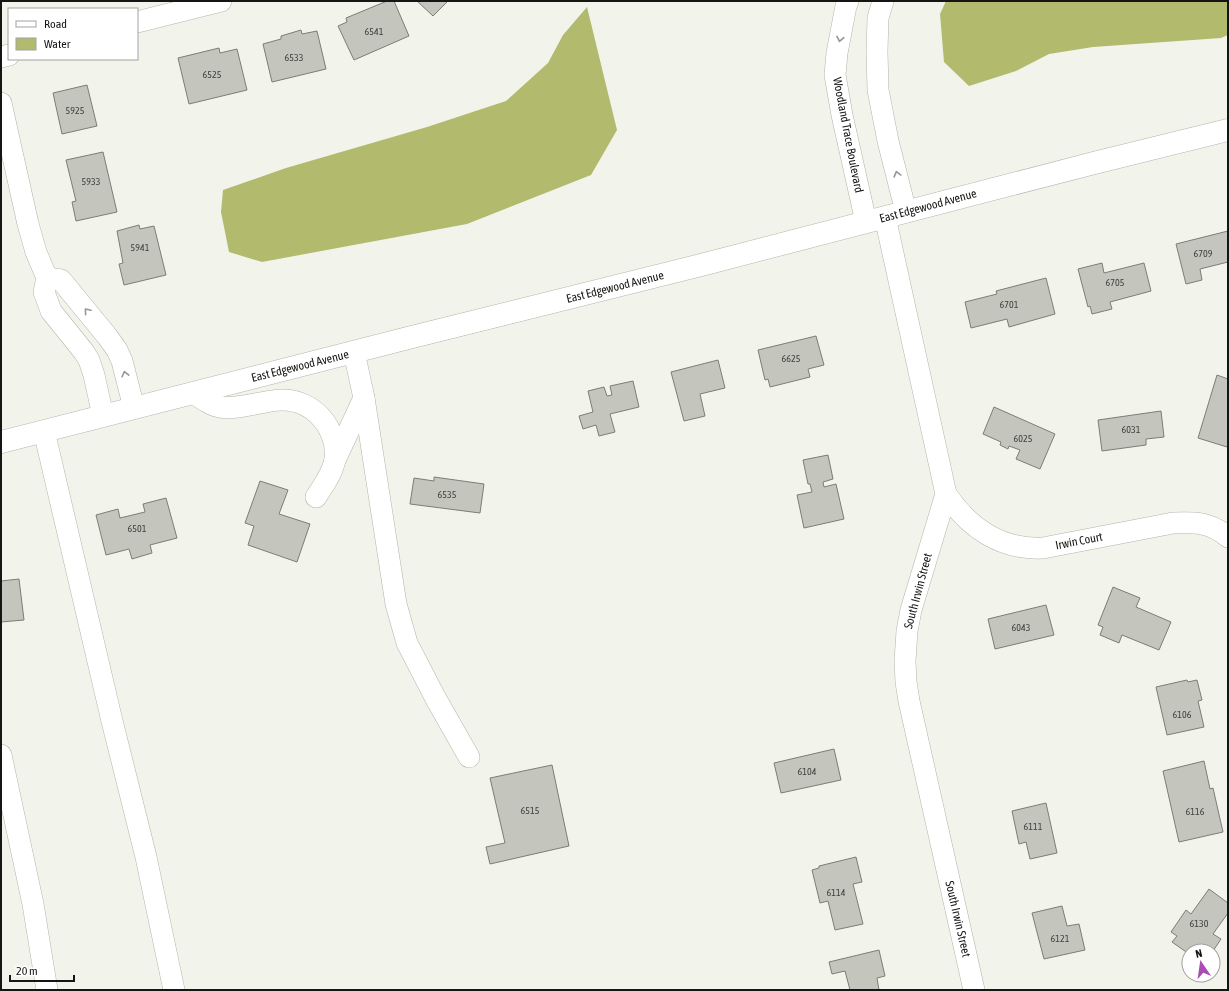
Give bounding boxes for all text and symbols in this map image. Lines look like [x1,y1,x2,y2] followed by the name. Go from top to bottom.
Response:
[8,8,138,60] legend
[44,17,67,31] text: Road
[365,26,384,37] house number: 6541
[836,36,845,42] one-way arrow
[44,37,71,51] text: Water
[285,52,304,63] house number: 6533
[203,69,222,80] house number: 6525
[830,76,866,194] street label: Woodland Trace Boulevard
[66,105,85,116] house number: 5925
[893,171,901,177] one-way arrow
[82,176,101,187] house number: 5933
[878,186,978,226] street label: East Edgewood Avenue
[131,242,150,253] house number: 5941
[1194,248,1213,259] house number: 6709
[565,268,665,306] street label: East Edgewood Avenue
[1106,277,1125,288] house number: 6705
[1000,299,1019,310] house number: 6701
[84,309,91,316] one-way arrow
[250,347,350,385] street label: East Edgewood Avenue
[782,353,801,364] house number: 6625
[121,371,130,378] one-way arrow
[1122,424,1141,435] house number: 6031
[1014,433,1033,444] house number: 6025
[438,489,457,500] house number: 6535
[128,523,147,534] house number: 6501
[1054,529,1104,552] street label: Irwin Court
[901,551,935,630] street label: South Irwin Street
[1012,622,1031,633] house number: 6043
[1173,709,1192,720] house number: 6106
[798,766,817,777] house number: 6104
[521,805,540,816] house number: 6515
[1186,806,1205,817] house number: 6116
[1024,821,1043,832] house number: 6111
[942,880,974,959] street label: South Irwin Street
[827,887,846,898] house number: 6114
[1190,918,1209,929] house number: 6130
[1051,933,1070,944] house number: 6121
[1181,943,1221,983] north arrow
[1194,947,1203,960] text: N
[10,957,74,983] scale bar
[16,964,38,978] text: 20 m

